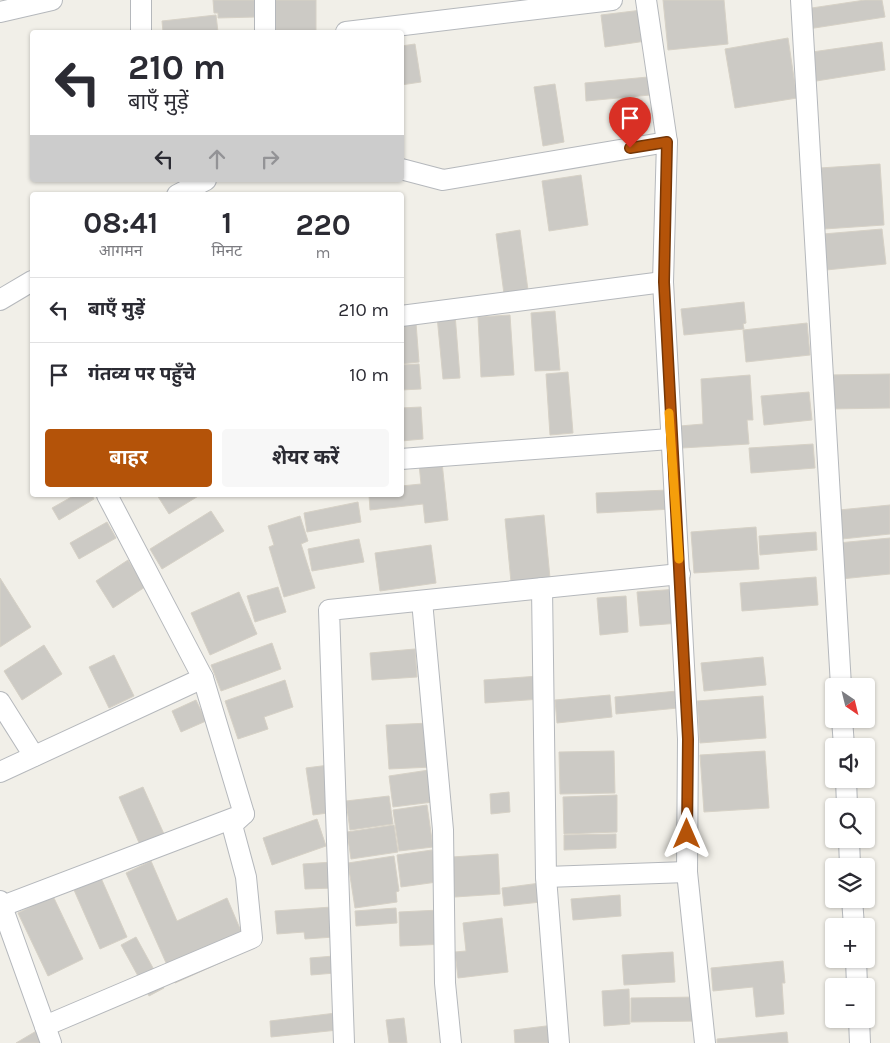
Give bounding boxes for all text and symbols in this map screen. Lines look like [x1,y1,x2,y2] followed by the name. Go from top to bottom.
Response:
[128,47,226,88] text: 210 m
[45,50,110,115] icon: left
[128,89,189,115] text: बाएँ मुड़ें
[609,97,651,148] pin
[616,104,644,132] icon: arrive
[150,145,178,173] icon: left
[203,145,231,173] icon: ahead
[256,145,284,173] icon: right
[83,205,158,241] text: 08:41
[221,205,232,241] text: 1
[295,207,351,243] text: 220
[99,241,143,260] text: आगमन
[212,241,242,260] text: मिनट
[316,243,331,262] text: m
[45,296,73,324] icon: left
[88,298,145,320] text: बाएँ मुड़ें
[338,299,389,321] text: 210 m
[45,361,73,389] icon: arrive
[88,363,195,385] text: गंतव्य पर पहुँचे
[349,364,389,386] text: 10 m
[45,429,212,487] button: बाहर
[222,429,389,487] button: शेयर करें
[825,678,875,728] north arrow
[825,678,875,1028] map controls
[825,738,875,788] button: sound
[825,798,875,848] button: search
[660,807,712,859] position arrow
[825,858,875,908] button: layers
[825,918,875,968] button: +
[825,978,875,1028] button: −

